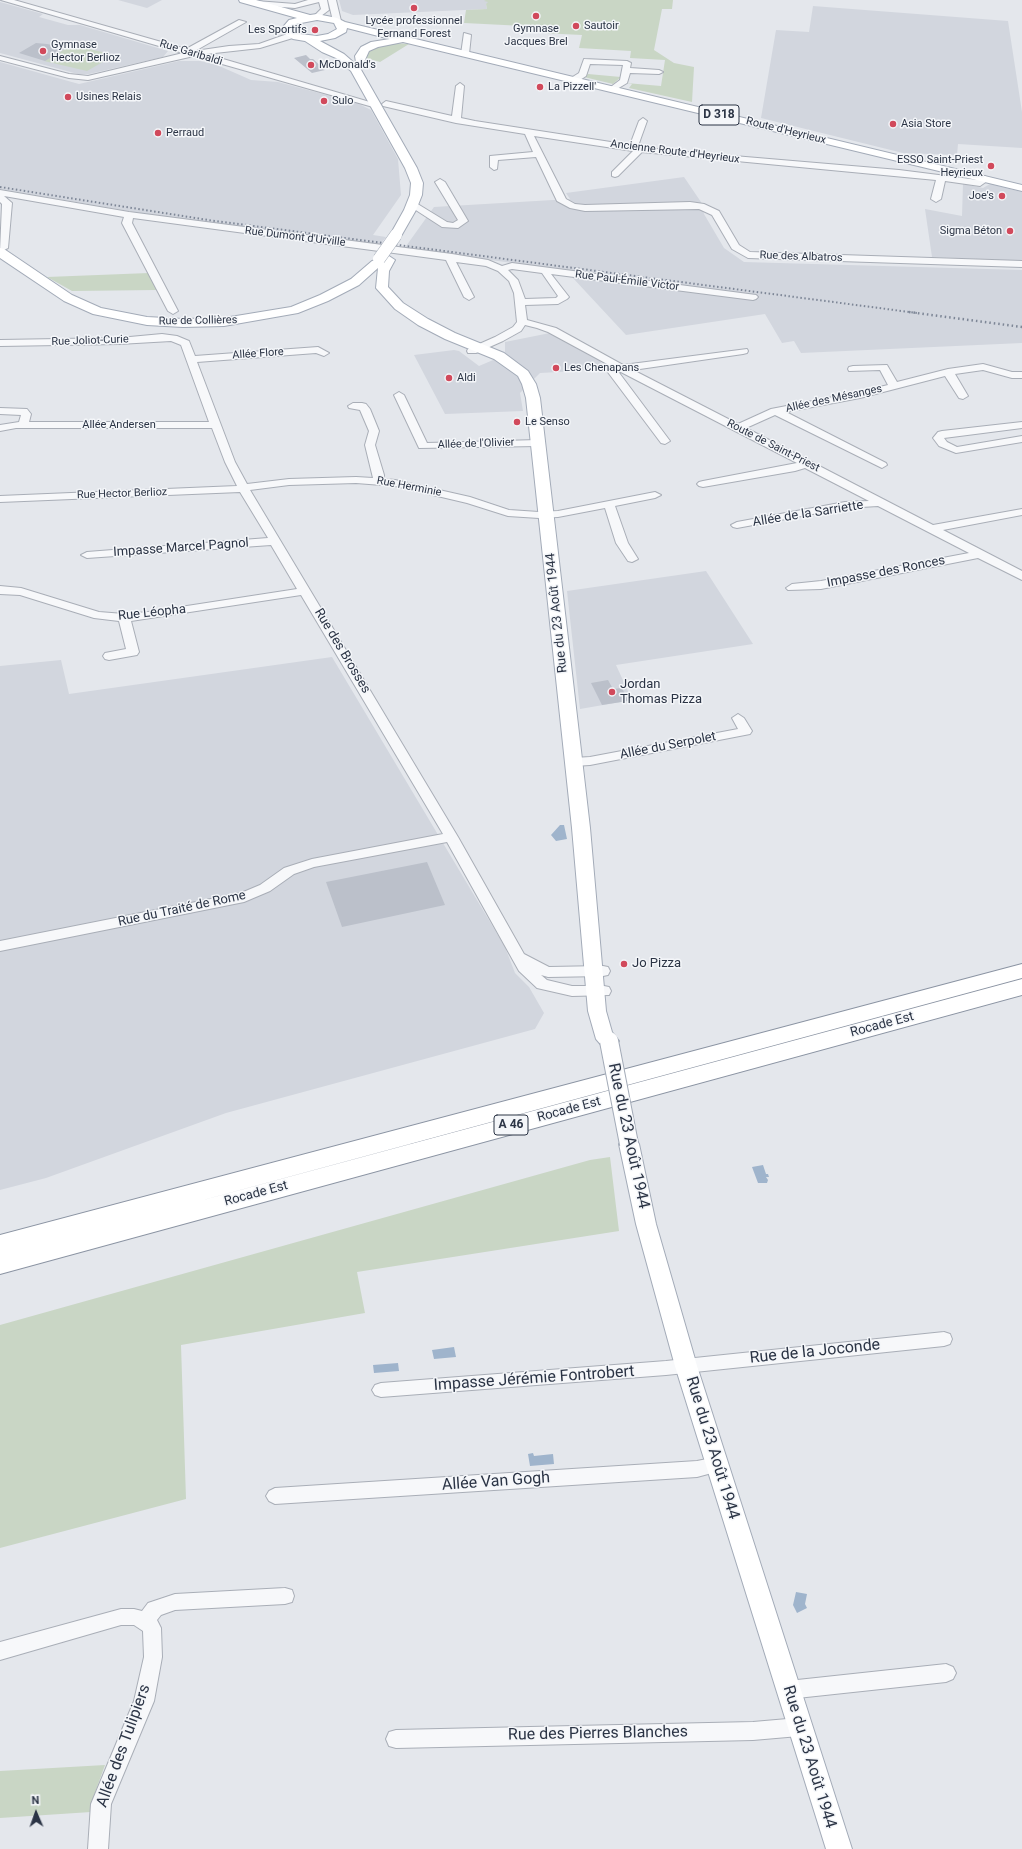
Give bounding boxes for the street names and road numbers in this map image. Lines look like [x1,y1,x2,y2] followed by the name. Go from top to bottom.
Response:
[158,37,224,69] street label: Rue Garibaldi
[699,105,739,125] road number: D 318
[745,115,827,147] street label: Route d'Heyrieux
[610,138,740,166] street label: Ancienne Route d'Heyrieux
[244,224,346,250] street label: Rue Dumont d'Urville
[759,249,843,265] street label: Rue des Albatros
[574,268,680,294] street label: Rue Paul-Émile Victor
[159,314,237,328] street label: Rue de Collières
[51,333,129,349] street label: Rue Joliot-Curie
[232,346,284,362] street label: Allée Flore
[785,382,883,416] street label: Allée des Mésanges
[724,417,822,475] street label: Route de Saint-Priest
[82,418,156,432] street label: Allée Andersen
[437,436,515,452] street label: Allée de l'Olivier
[375,474,443,500] street label: Rue Herminie
[77,486,167,502] street label: Rue Hector Berlioz
[752,498,864,530] street label: Allée de la Sarriette
[113,535,249,561] street label: Impasse Marcel Pagnol
[543,552,571,674] street label: Rue du 23 Août 1944
[826,553,946,591] street label: Impasse des Ronces
[117,602,187,624] street label: Rue Léopha
[311,606,373,696] street label: Rue des Brosses
[619,729,717,763] street label: Allée du Serpolet
[117,888,247,930] street label: Rue du Traité de Rome
[849,1009,915,1041] street label: Rocade Est
[603,1061,653,1211] street label: Rue du 23 Août 1944
[536,1094,602,1126] street label: Rocade Est
[494,1115,528,1135] road number: A 46
[223,1178,289,1210] street label: Rocade Est
[749,1336,881,1368] street label: Rue de la Joconde
[433,1362,635,1396] street label: Impasse Jérémie Fontrobert
[681,1374,743,1522] street label: Rue du 23 Août 1944
[441,1469,551,1495] street label: Allée Van Gogh
[93,1682,155,1810] street label: Allée des Tulipiers
[778,1683,840,1831] street label: Rue du 23 Août 1944
[508,1723,688,1745] street label: Rue des Pierres Blanches

